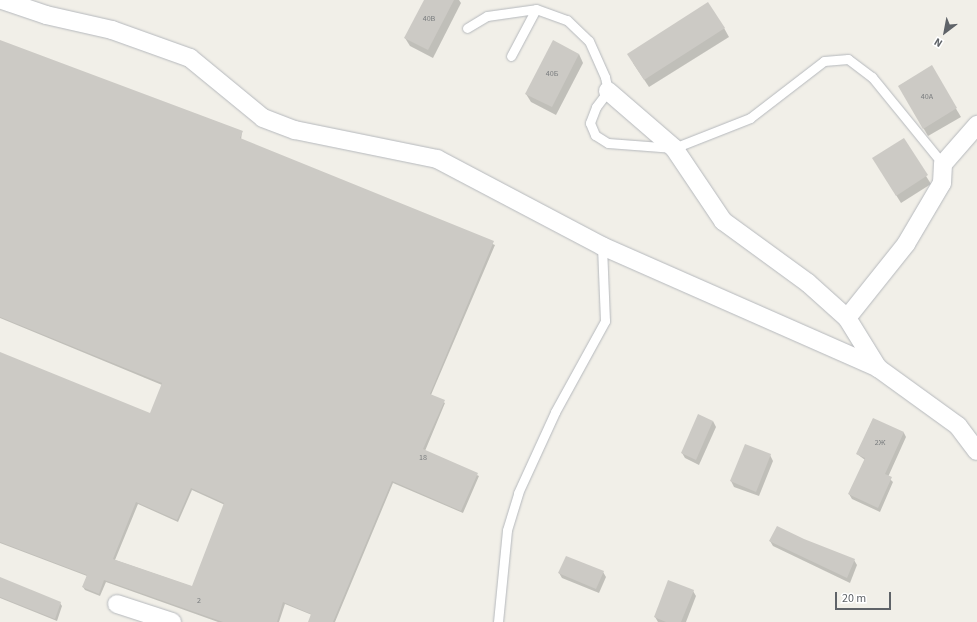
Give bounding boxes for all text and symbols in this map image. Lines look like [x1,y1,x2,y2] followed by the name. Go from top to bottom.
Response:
[925,12,965,52] north arrow
[423,14,435,24] house number: 40В
[931,34,945,51] text: N
[546,69,558,79] house number: 40Б
[921,92,933,102] house number: 40А
[875,438,885,448] house number: 2Ж
[419,453,427,463] house number: 18
[837,584,893,610] scale bar
[842,590,866,607] text: 20 m
[197,596,201,606] house number: 2

